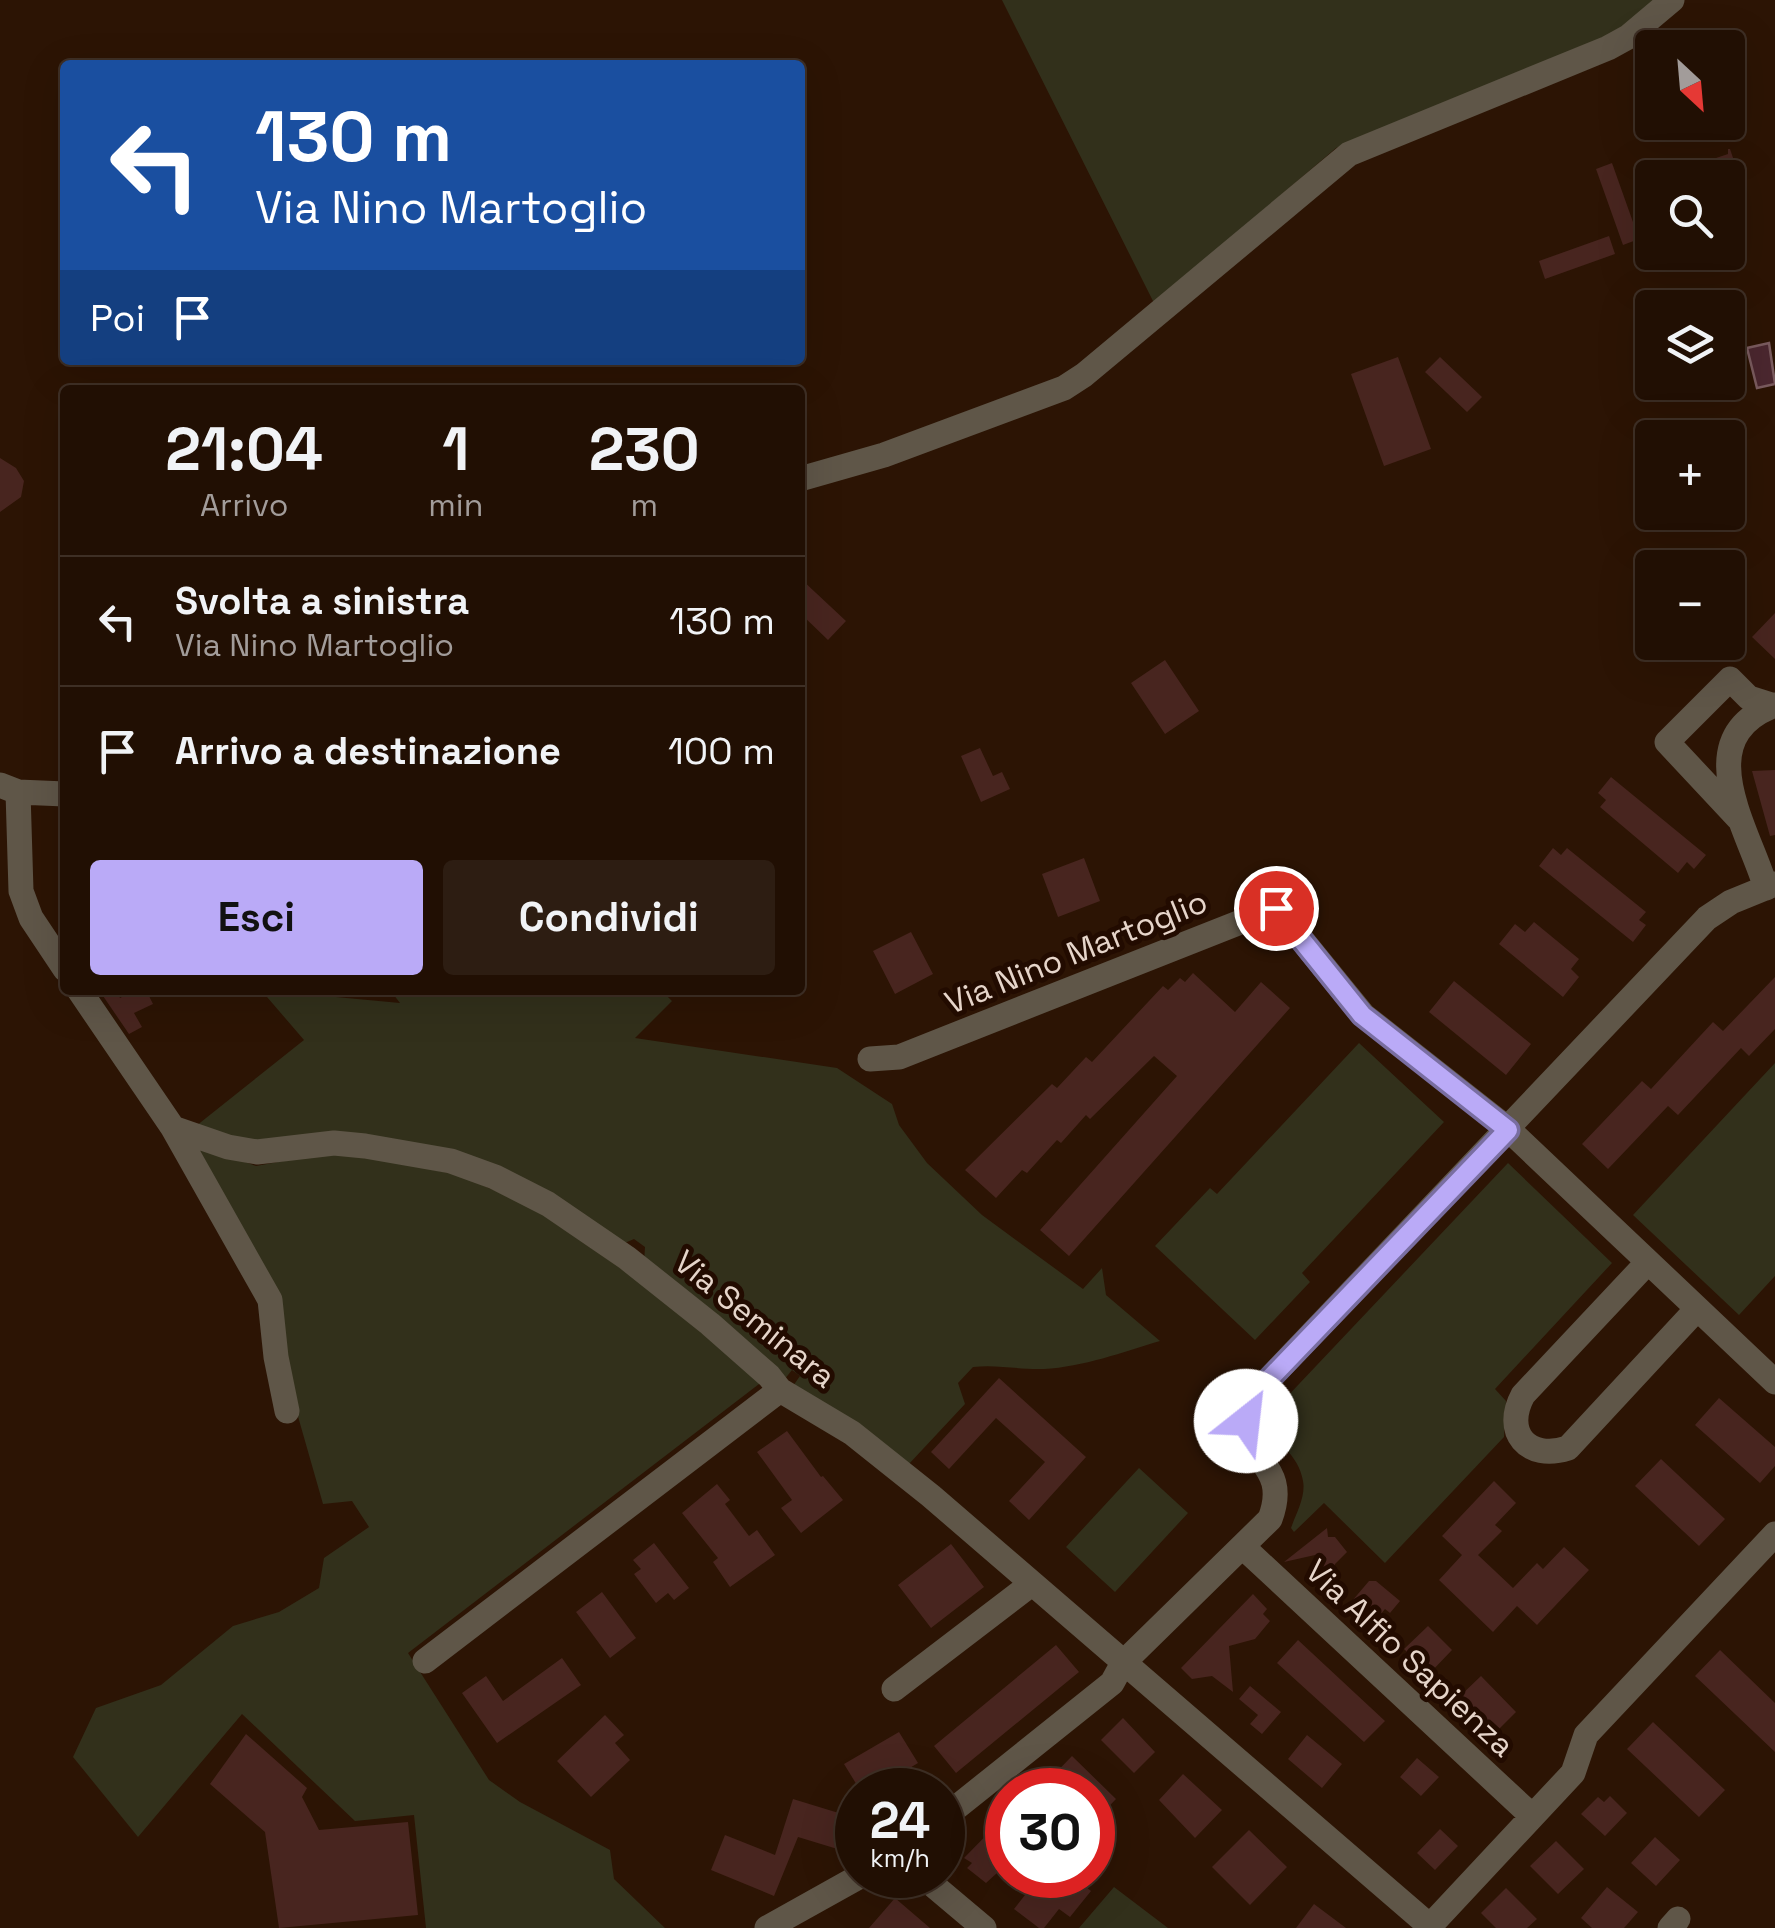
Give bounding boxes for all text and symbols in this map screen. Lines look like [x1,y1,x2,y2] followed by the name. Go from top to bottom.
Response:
[1635,30,1745,140] north arrow
[1635,30,1745,660] map controls
[255,92,452,181] text: 130 m
[90,100,220,230] icon: left
[1635,160,1745,270] button: search
[255,179,647,236] text: Via Nino Martoglio
[165,290,220,345] icon: arrive
[1635,290,1745,400] button: layers
[90,294,145,342] text: Poi
[165,411,323,488] text: 21:04
[442,411,469,488] text: 1
[589,411,700,488] text: 230
[1635,420,1745,530] button: +
[200,485,288,525] text: Arrivo
[428,485,483,525] text: min
[630,485,658,525] text: m
[1635,550,1745,660] button: −
[175,577,469,625] text: Svolta a sinistra
[90,594,145,649] icon: left
[669,597,775,645] text: 130 m
[175,625,454,665] text: Via Nino Martoglio
[90,724,145,779] icon: arrive
[175,727,561,775] text: Arrivo a destinazione
[668,727,775,775] text: 100 m
[90,860,423,975] button: Esci
[443,860,775,975] button: Condividi
[1234,866,1319,951] pin
[939,881,1213,1023] street label: Via Nino Martoglio
[1249,881,1304,936] icon: arrive
[666,1242,844,1396] street label: Via Seminara
[1194,1369,1298,1473] position arrow
[1297,1551,1523,1765] street label: Via Alfio Sapienza
[985,1768,1115,1898] speed limit sign: 30
[870,1789,930,1853] text: 24
[870,1842,930,1874] text: km/h

